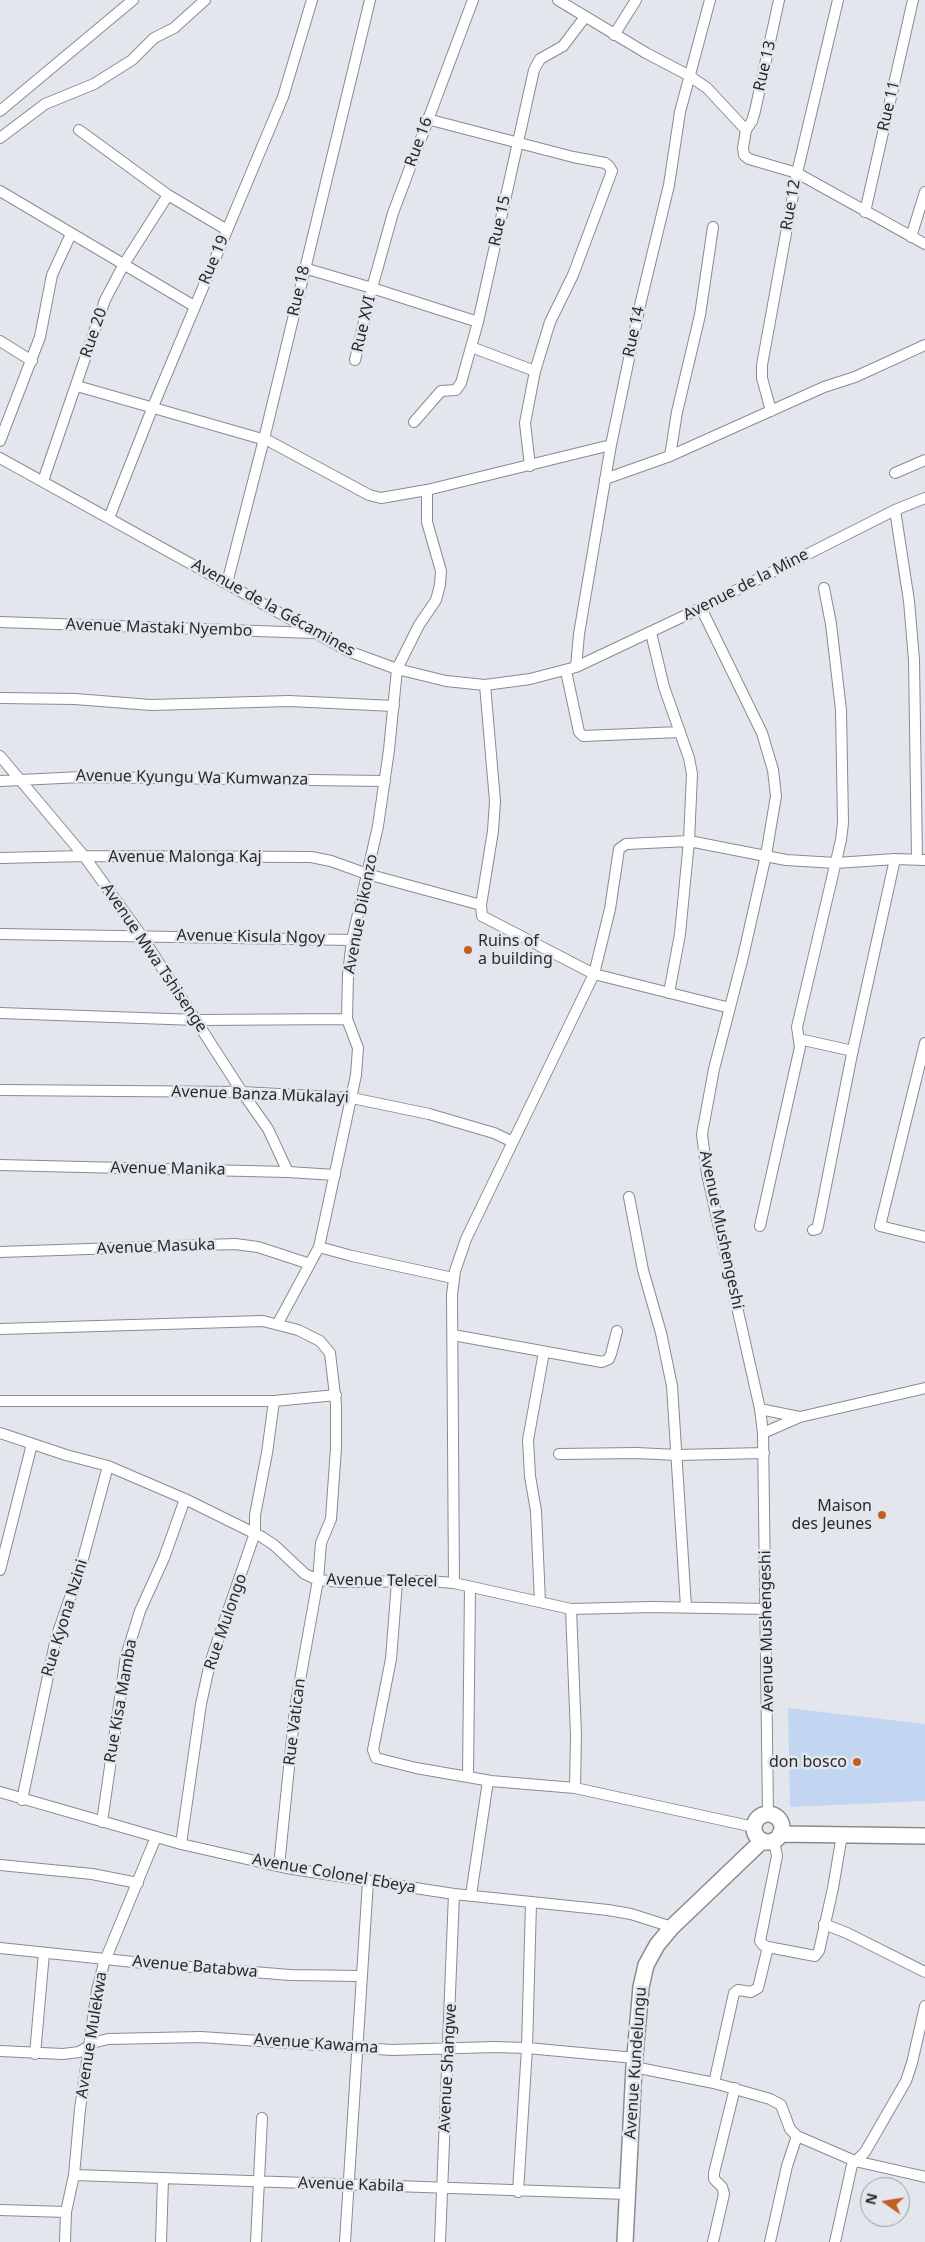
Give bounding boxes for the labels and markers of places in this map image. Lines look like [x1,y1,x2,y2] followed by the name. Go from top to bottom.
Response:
[478,931,553,969] place label: Ruins of a building
[462,944,474,956] marker: Ruins of a building
[791,1496,872,1534] place label: Maison des Jeunes
[876,1509,888,1521] marker: Maison des Jeunes
[769,1752,847,1772] place label: don bosco
[851,1756,863,1768] marker: don bosco

